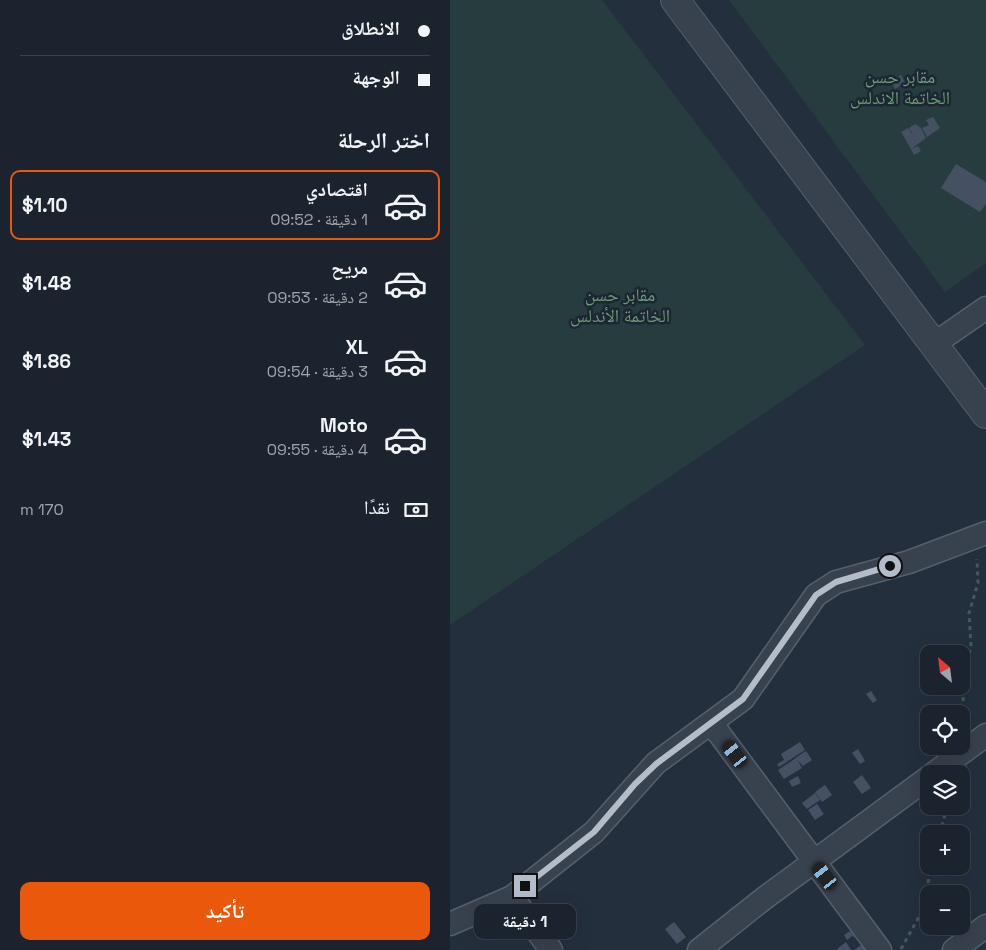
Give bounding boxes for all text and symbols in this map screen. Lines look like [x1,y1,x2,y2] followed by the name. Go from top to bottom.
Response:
[341,16,400,41] text: الانطلاق
[352,65,400,90] text: الوجهة
[850,65,950,109] park label: مقابر حسن الخاتمة الاندلس
[338,126,430,154] text: اختر الرحلة
[306,177,368,202] text: اقتصادي
[383,183,428,228] icon: car
[22,193,68,218] text: $1.10
[270,209,368,230] text: 1 دقيقة · 09:52
[331,255,368,280] text: مريح
[383,261,428,306] icon: car
[22,271,71,296] text: $1.48
[570,283,670,327] park label: مقابر حسن الخاتمة الأندلس
[267,287,368,308] text: 2 دقيقة · 09:53
[345,335,368,360] text: XL
[383,339,428,384] icon: car
[22,349,71,374] text: $1.86
[267,361,368,382] text: 3 دقيقة · 09:54
[320,413,368,438] text: Moto
[383,417,428,462] icon: car
[22,427,71,452] text: $1.43
[267,439,368,460] text: 4 دقيقة · 09:55
[364,495,390,520] text: نقدًا
[402,496,430,524] icon: cash
[20,499,64,520] text: 170 m
[879,555,901,577] route start
[920,645,970,695] north arrow
[920,645,970,935] map controls
[920,705,970,755] button: locate
[719,738,750,770] car
[920,765,970,815] button: layers
[920,825,970,875] button: +
[809,860,840,892] car
[514,875,536,897] route end
[20,882,430,940] button: تأكيد
[920,885,970,935] button: −
[474,904,576,938] callout: 1 دقيقة
[503,911,547,932] text: 1 دقيقة

